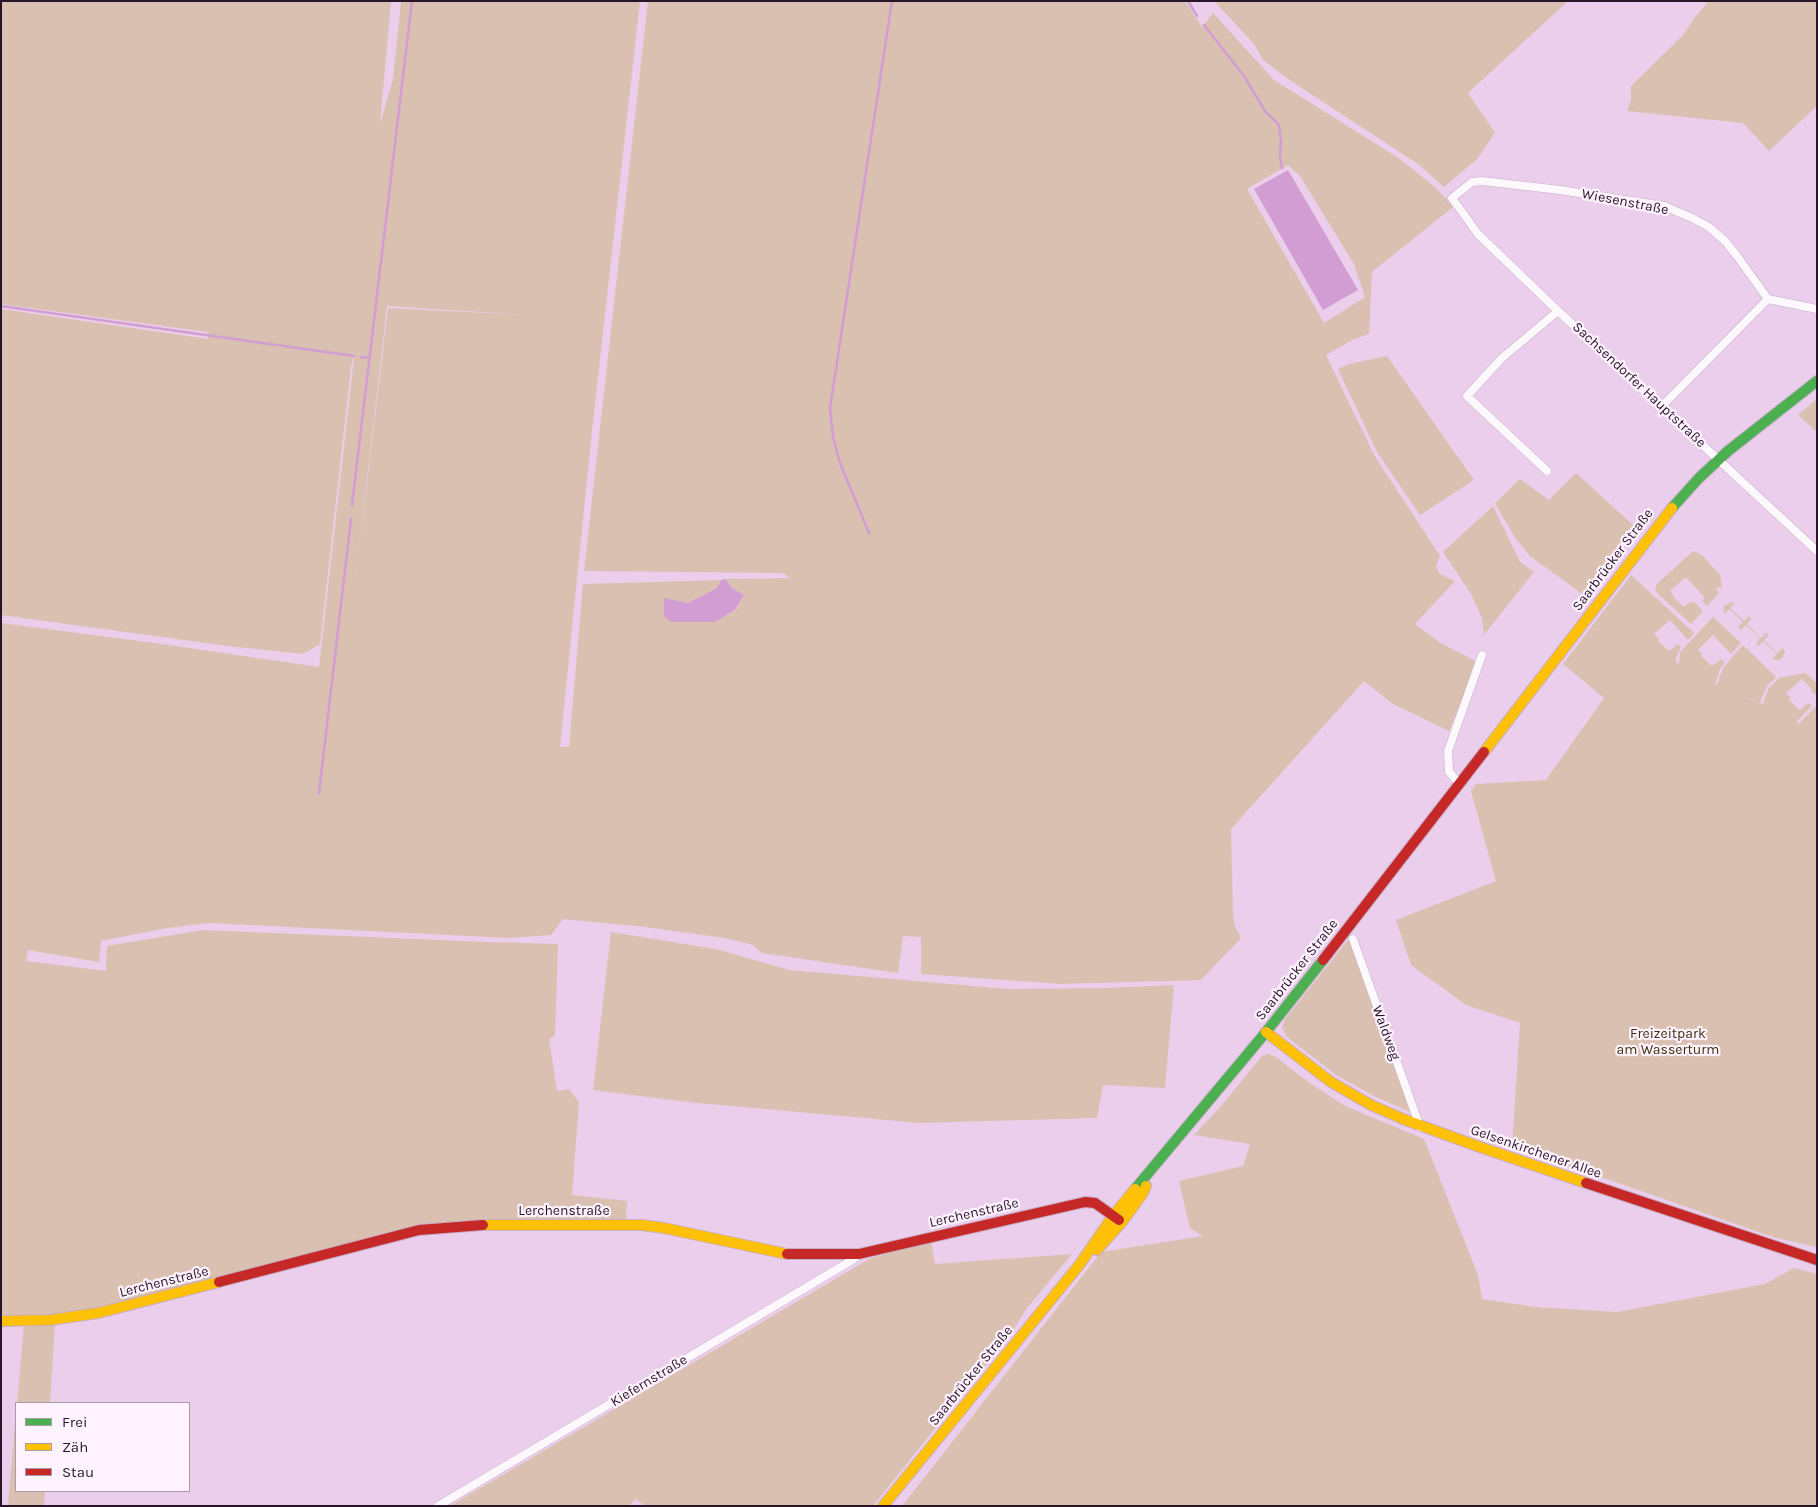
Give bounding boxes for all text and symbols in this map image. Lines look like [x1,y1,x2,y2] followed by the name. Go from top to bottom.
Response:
[1580,185,1670,219] street label: Wiesenstraße
[1569,319,1709,451] street label: Sachsendorfer Hauptstraße
[1569,506,1657,614] street label: Saarbrücker Straße
[1252,916,1342,1024] street label: Saarbrücker Straße
[1368,1003,1404,1063] street label: Waldweg
[1617,1026,1719,1058] park label: Freizeitpark am Wasserturm
[1468,1122,1604,1182] street label: Gelsenkirchener Allee
[928,1195,1020,1231] street label: Lerchenstraße
[518,1203,610,1219] street label: Lerchenstraße
[118,1263,210,1301] street label: Lerchenstraße
[926,1323,1016,1429] street label: Saarbrücker Straße
[608,1352,690,1410] street label: Kiefernstraße
[15,1402,190,1492] legend
[62,1413,87,1431] text: Frei
[62,1438,88,1456] text: Zäh
[62,1463,94,1481] text: Stau

